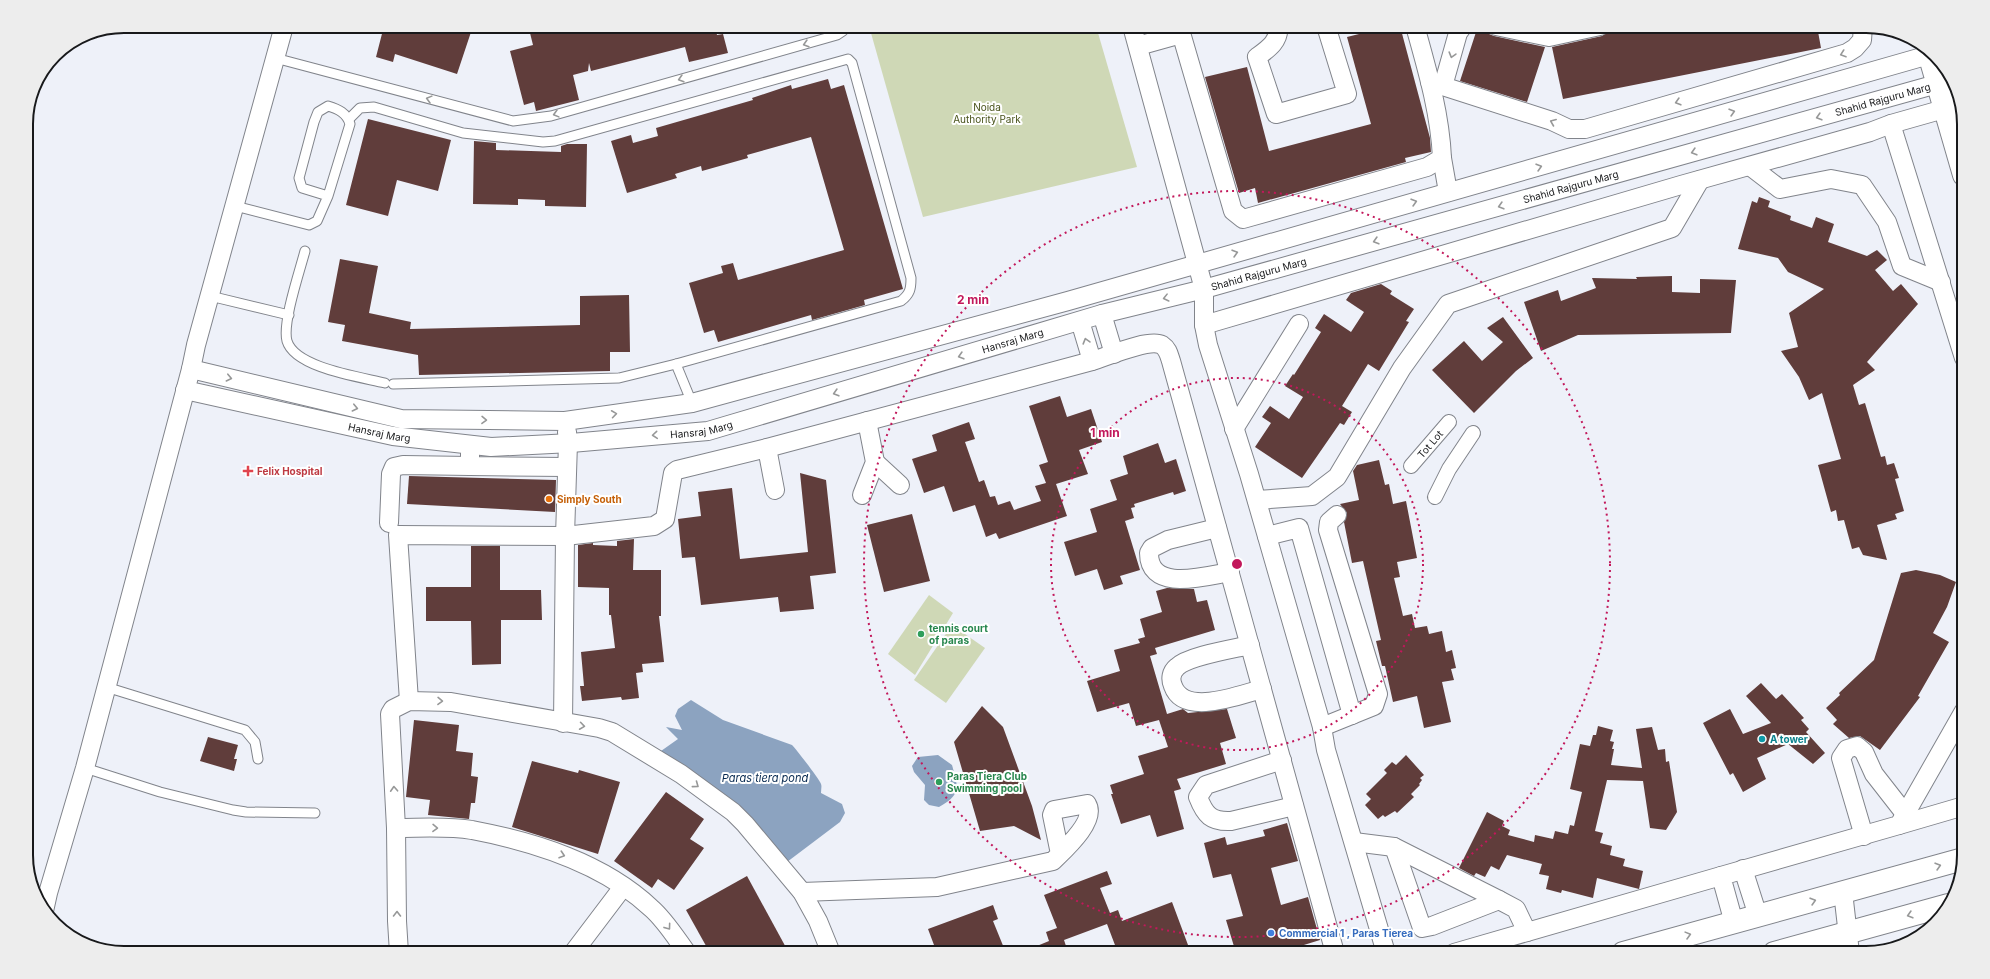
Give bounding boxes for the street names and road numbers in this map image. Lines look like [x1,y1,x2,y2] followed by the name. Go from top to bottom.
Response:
[1834,80,1932,118] street label: Shahid Rajguru Marg
[1522,167,1620,206] street label: Shahid Rajguru Marg
[1209,255,1308,293] street label: Shahid Rajguru Marg
[981,326,1045,355] street label: Hansraj Marg
[670,418,734,440] street label: Hansraj Marg
[347,420,411,444] street label: Hansraj Marg
[1415,427,1446,460] street label: Tot Lot

